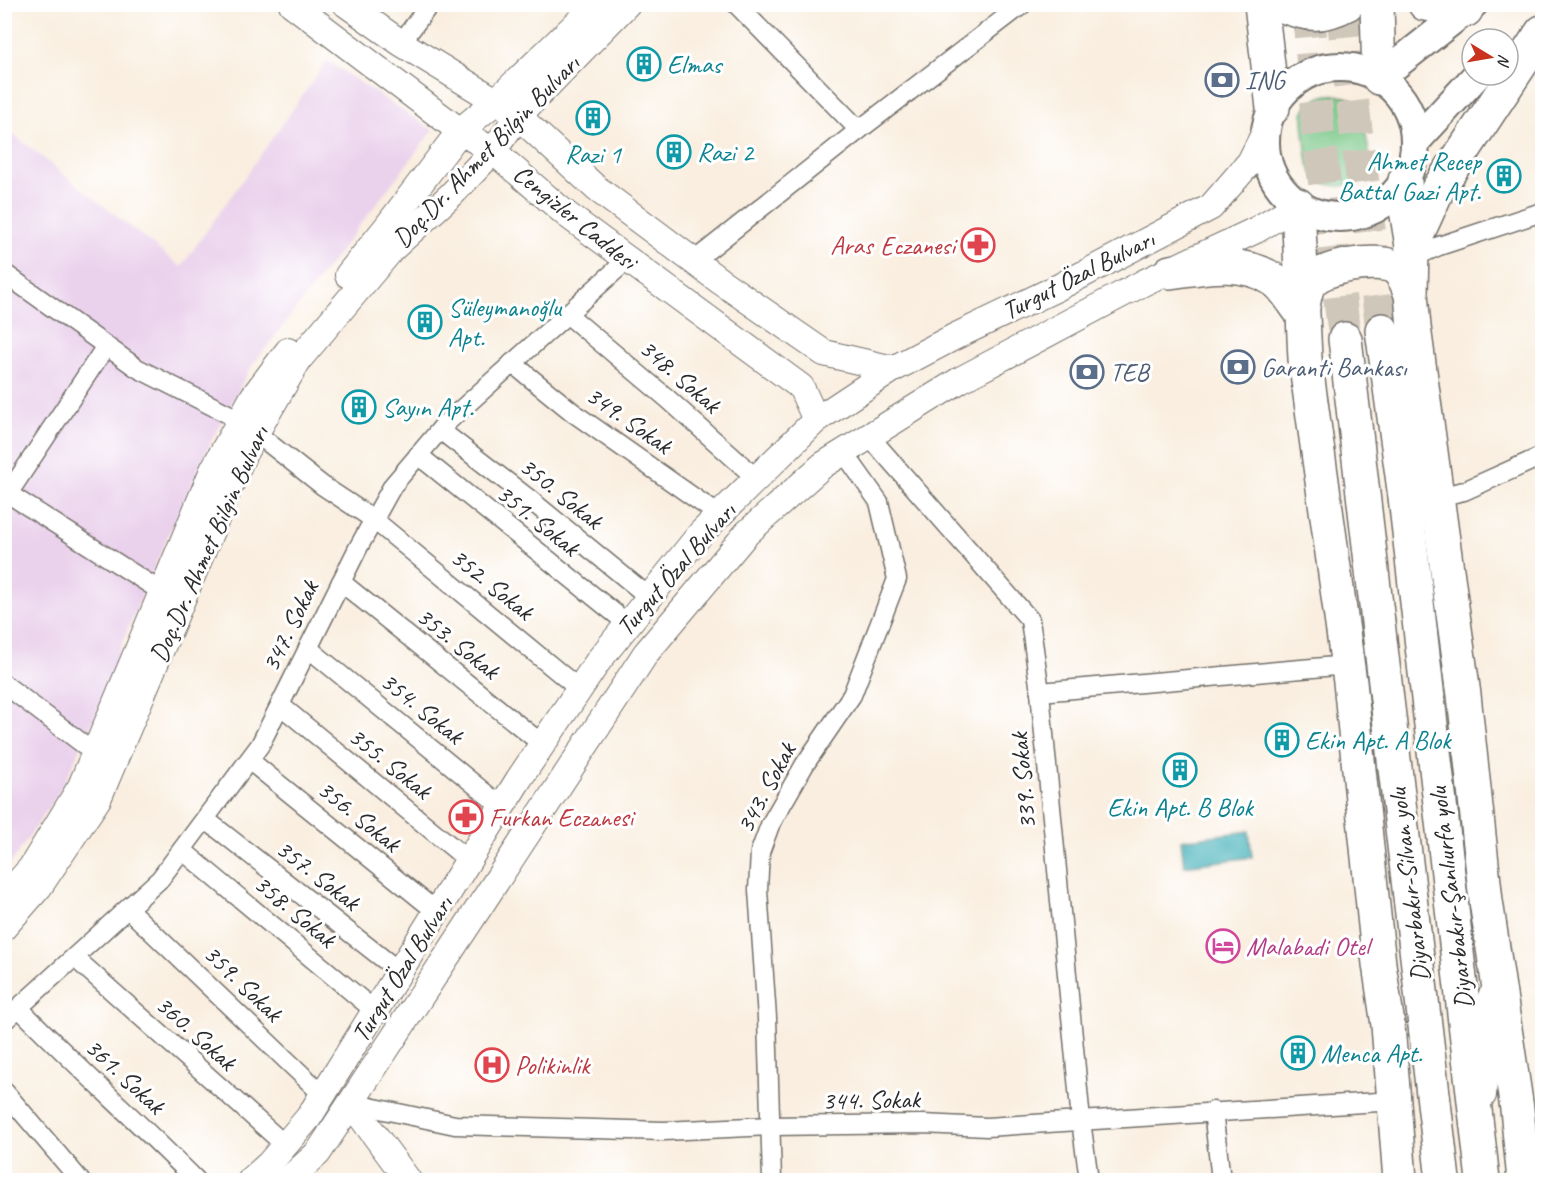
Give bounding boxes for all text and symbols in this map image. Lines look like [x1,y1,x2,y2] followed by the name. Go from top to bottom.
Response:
[1460,27,1520,87] north arrow
[626,46,662,82] building icon: Elmas
[385,47,587,254] street label: Doç.Dr. Ahmet Bilgin Bulvarı
[667,48,723,81] place label: Elmas
[1492,53,1515,69] text: N
[1204,62,1240,98] bank icon: ING
[1245,64,1287,97] place label: ING
[575,100,611,136] building icon: Razi 1
[656,134,692,170] building icon: Razi 2
[697,136,755,169] place label: Razi 2
[565,138,622,171] place label: Razi 1
[1338,145,1483,208] place label: Ahmet Recep Battal Gazi Apt.
[507,157,646,279] street label: Cengizler Caddesi
[1486,158,1522,194] building icon: Ahmet Recep Battal Gazi Apt.
[996,222,1161,327] street label: Turgut Özal Bulvarı
[960,227,996,263] pharmacy icon: Aras Eczanesi
[830,229,958,262] place label: Aras Eczanesi
[448,291,562,354] place label: Süleymanoğlu Apt.
[407,304,443,340] building icon: Süleymanoğlu Apt.
[632,332,729,421] street label: 348. Sokak
[1220,349,1256,385] bank icon: Garanti Bankası
[1261,351,1408,384] place label: Garanti Bankası
[1069,354,1105,390] bank icon: TEB
[1110,356,1150,389] place label: TEB
[580,379,680,462] street label: 349. Sokak
[341,389,377,425] building icon: Sayın Apt.
[382,391,474,424] place label: Sayın Apt.
[142,420,276,667] street label: Doç.Dr. Ahmet Bilgin Bulvarı
[513,449,610,537] street label: 350. Sokak
[490,476,587,564] street label: 351. Sokak
[609,495,744,643] street label: Turgut Özal Bulvarı
[444,540,541,628] street label: 352. Sokak
[254,574,327,677] street label: 347. Sokak
[410,599,507,687] street label: 353. Sokak
[374,664,471,752] street label: 354. Sokak
[342,719,439,807] street label: 355. Sokak
[1264,722,1300,758] building icon: Ekin Apt. A Blok
[1305,724,1452,757] place label: Ekin Apt. A Blok
[1002,730,1044,831] street label: 339. Sokak
[729,736,804,839] street label: 343. Sokak
[1162,752,1198,788] building icon: Ekin Apt. B Blok
[311,772,408,860] street label: 356. Sokak
[1421,784,1481,1011] street label: Diyarbakır-Şanlıurfa yolu
[1381,785,1437,984] street label: Diyarbakır-Silvan yolu
[1107,791,1254,824] place label: Ekin Apt. B Blok
[448,799,484,835] pharmacy icon: Furkan Eczanesi
[489,801,636,834] place label: Furkan Eczanesi
[269,832,368,919] street label: 357. Sokak
[247,867,344,956] street label: 358. Sokak
[344,889,461,1048] street label: Turgut Özal Bulvarı
[1205,928,1241,964] hotel icon: Malabadi Otel
[1246,930,1374,963] place label: Malabadi Otel
[196,937,291,1030] street label: 359. Sokak
[149,988,244,1079] street label: 360. Sokak
[78,1031,173,1122] street label: 361. Sokak
[1280,1035,1316,1071] building icon: Menca Apt.
[1321,1037,1423,1070] place label: Menca Apt.
[474,1047,510,1083] hospital icon: Polikinlik
[515,1049,591,1082] place label: Polikinlik
[822,1083,922,1117] street label: 344. Sokak

